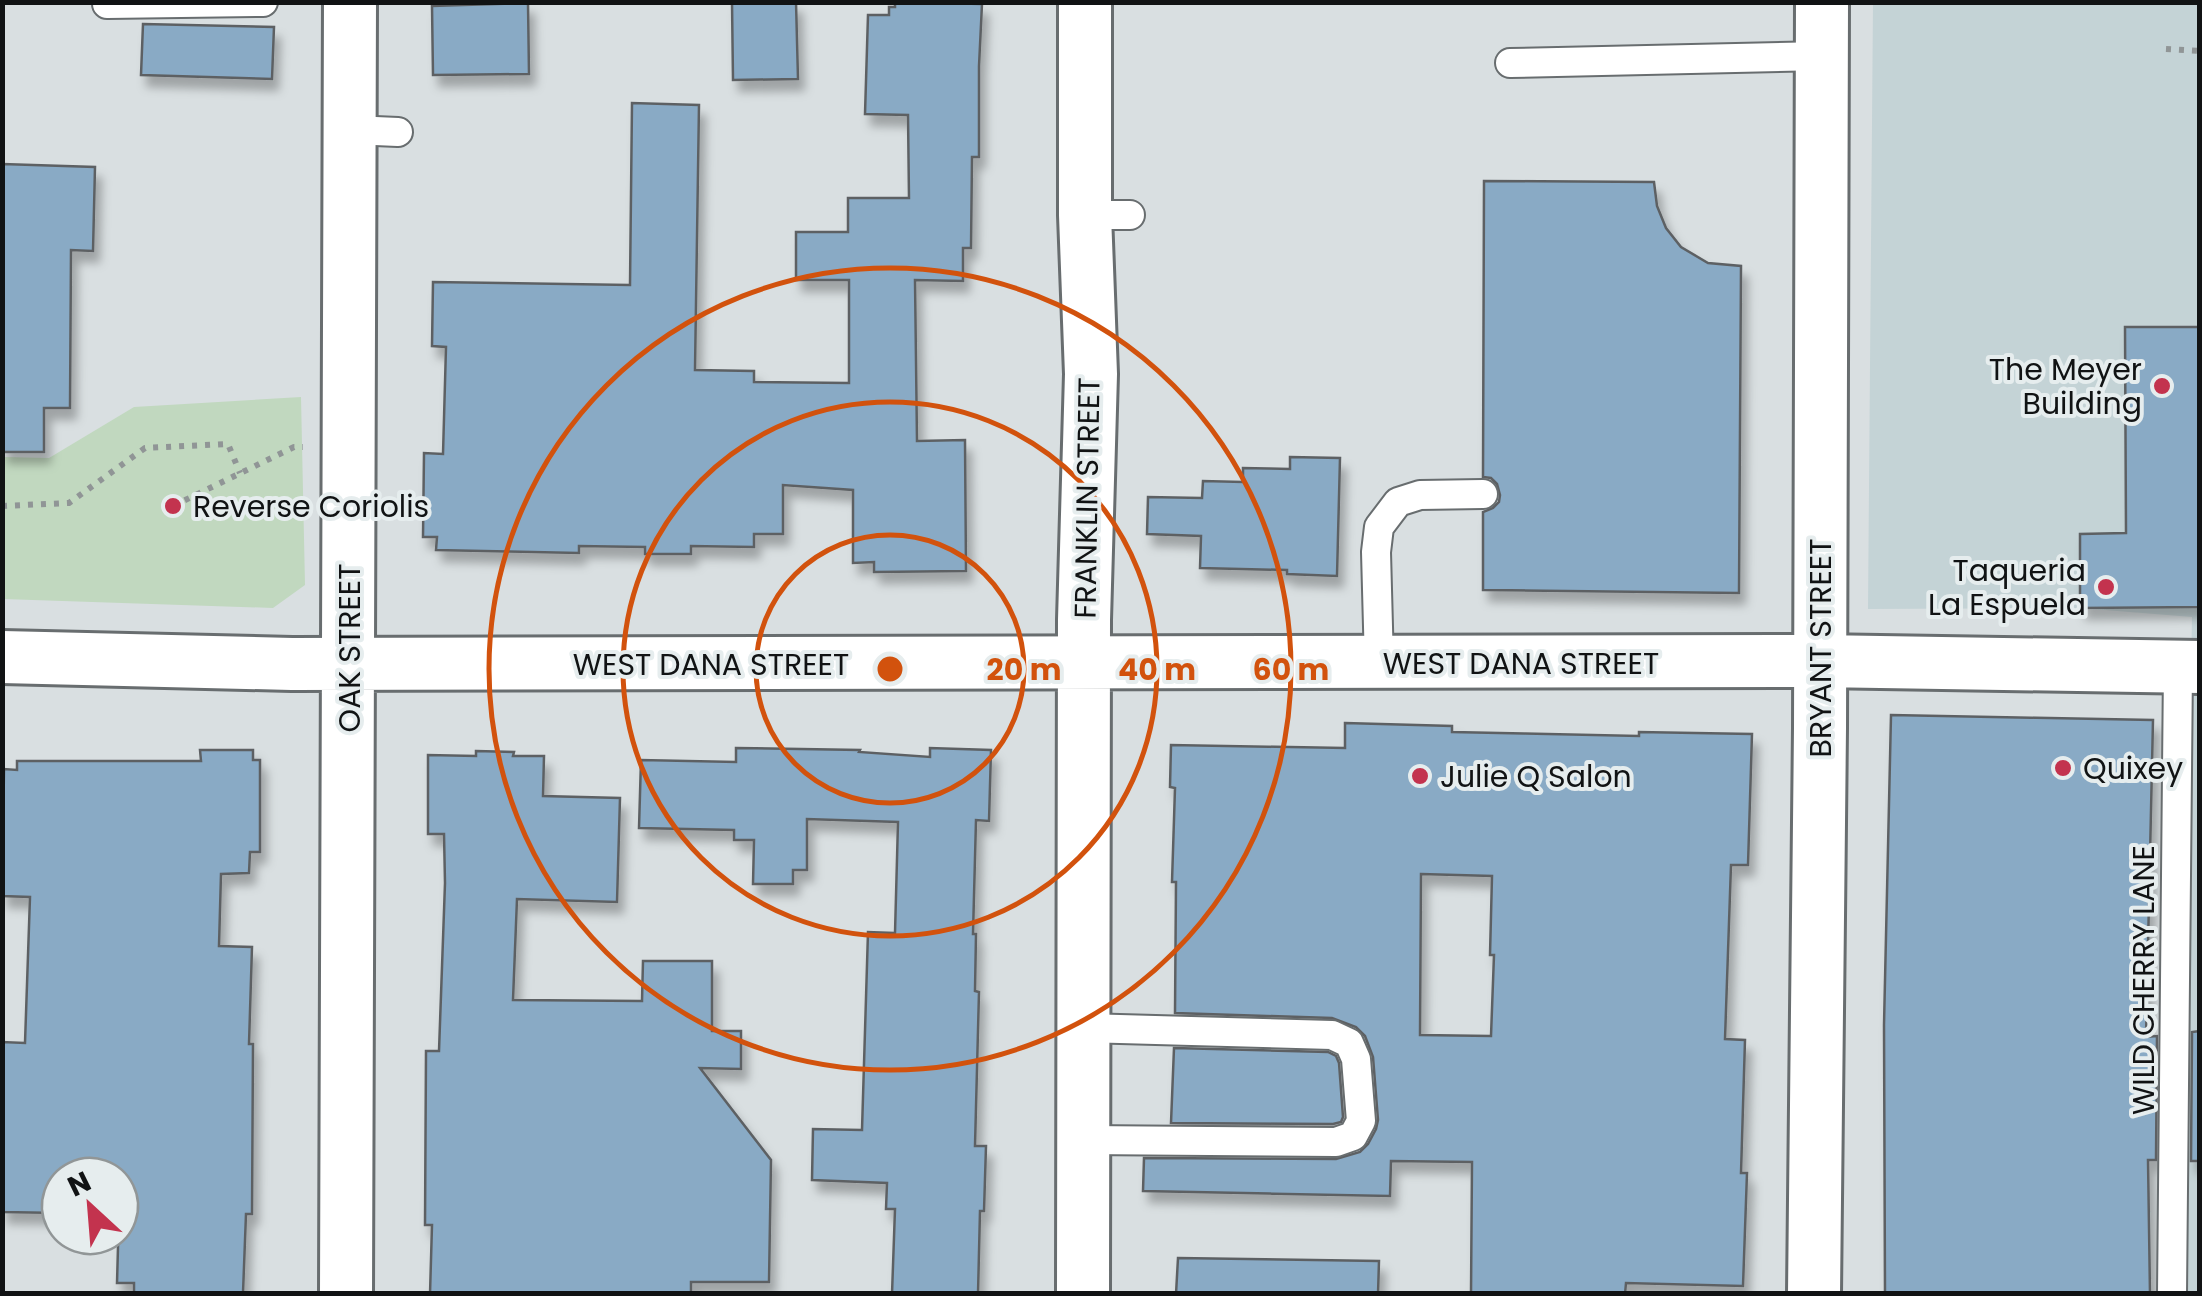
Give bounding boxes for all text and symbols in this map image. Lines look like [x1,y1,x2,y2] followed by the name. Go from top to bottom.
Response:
[1989,348,2142,425] place label: The Meyer Building
[2151,375,2173,397] marker: The Meyer Building
[1063,377,1111,619] street label: FRANKLIN STREET
[193,485,429,528] place label: Reverse Coriolis
[162,495,184,517] marker: Reverse Coriolis
[1799,539,1842,757] street label: BRYANT STREET
[1928,549,2086,626] place label: Taqueria La Espuela
[328,564,371,732] street label: OAK STREET
[2095,576,2117,598] marker: Taqueria La Espuela
[1383,642,1659,685] street label: WEST DANA STREET
[573,643,849,686] street label: WEST DANA STREET
[987,648,1061,691] text: 20 m
[1118,648,1196,691] text: 40 m
[1253,648,1329,691] text: 60 m
[872,651,908,687] centre of rings
[2083,747,2183,790] place label: Quixey
[1440,755,1632,798] place label: Julie Q Salon
[2052,757,2074,779] marker: Quixey
[1409,765,1431,787] marker: Julie Q Salon
[2122,845,2165,1115] street label: WILD CHERRY LANE
[40,1156,140,1256] north arrow
[61,1162,97,1206] text: N

